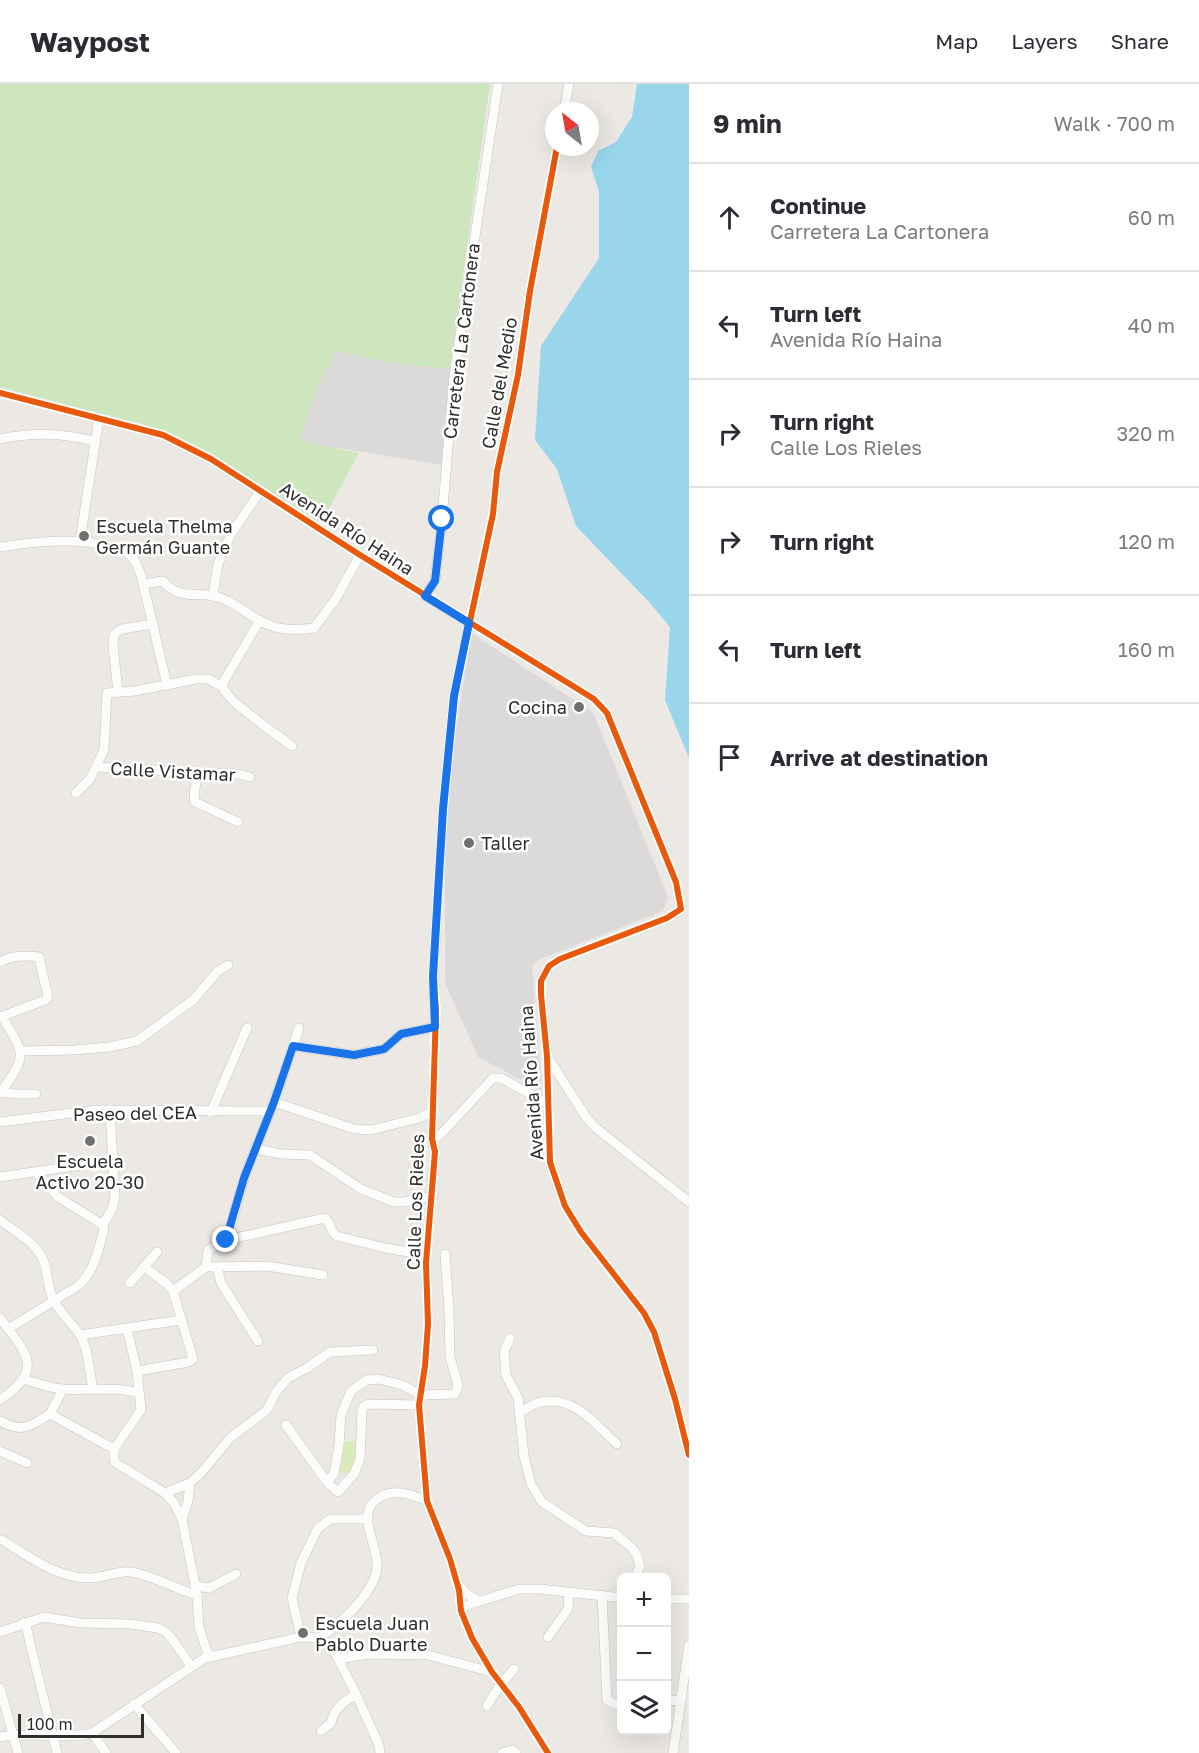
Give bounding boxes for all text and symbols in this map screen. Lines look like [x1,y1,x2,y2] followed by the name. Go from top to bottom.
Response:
[30,25,150,58] text: Waypost
[935,28,978,54] text: Map
[1011,28,1078,54] text: Layers
[1111,28,1169,54] text: Share
[545,102,599,156] north arrow
[713,108,782,139] text: 9 min
[1054,111,1175,135] text: Walk · 700 m
[770,192,866,219] text: Continue
[713,201,746,234] icon: ahead
[1128,205,1175,229] text: 60 m
[770,219,989,243] text: Carretera La Cartonera
[438,242,484,440] street label: Carretera La Cartonera
[770,300,861,327] text: Turn left
[713,309,746,342] icon: left
[1128,313,1175,337] text: 40 m
[477,316,521,450] street label: Calle del Medio
[770,327,942,351] text: Avenida Río Haina
[770,408,874,435] text: Turn right
[713,417,746,450] icon: right
[1117,421,1175,445] text: 320 m
[770,435,922,459] text: Calle Los Rieles
[276,477,418,579] street label: Avenida Río Haina
[428,505,454,531] route start
[96,515,233,558] place label: Escuela Thelma Germán Guante
[713,525,746,558] icon: right
[770,528,874,555] text: Turn right
[77,529,91,543] marker: Escuela Thelma Germán Guante
[1119,529,1175,553] text: 120 m
[713,633,746,666] icon: left
[770,636,861,663] text: Turn left
[1118,637,1175,661] text: 160 m
[508,696,567,718] place label: Cocina
[572,700,586,714] marker: Cocina
[713,741,746,774] icon: arrive
[770,744,988,771] text: Arrive at destination
[110,757,236,785] street label: Calle Vistamar
[481,832,530,854] place label: Taller
[462,836,476,850] marker: Taller
[515,1005,547,1161] street label: Avenida Río Haina
[73,1101,197,1125] street label: Paseo del CEA
[402,1133,428,1271] street label: Calle Los Rieles
[83,1134,97,1148] marker: Escuela Activo 20-30
[36,1150,144,1193] place label: Escuela Activo 20-30
[212,1226,238,1252] route end
[617,1573,671,1735] map controls
[617,1573,671,1627] button: +
[315,1612,429,1655] place label: Escuela Juan Pablo Duarte
[296,1626,310,1640] marker: Escuela Juan Pablo Duarte
[617,1627,671,1681] button: −
[617,1681,671,1735] button: layers
[18,1711,144,1738] scale bar
[27,1714,73,1734] text: 100 m

